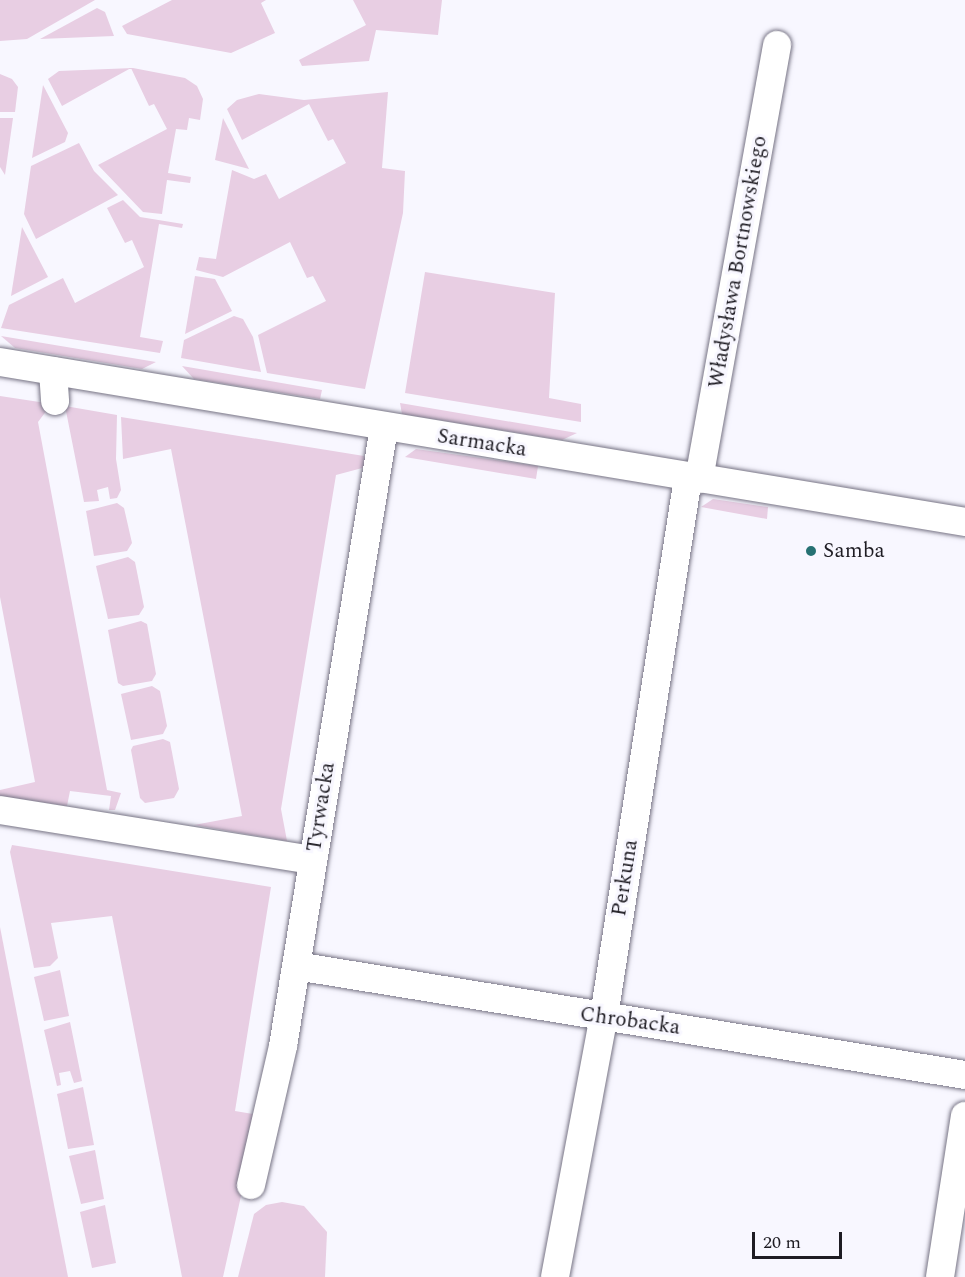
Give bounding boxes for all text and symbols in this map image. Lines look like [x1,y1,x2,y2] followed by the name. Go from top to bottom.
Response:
[703,134,773,390] street label: Władysława Bortnowskiego
[436,424,528,462] street label: Sarmacka
[823,538,885,564] place label: Samba
[804,544,818,558] marker: Samba
[301,760,341,854] street label: Tyrwacka
[607,838,643,918] street label: Perkuna
[578,1002,682,1040] street label: Chrobacka
[755,1220,845,1258] scale bar
[763,1229,801,1256] text: 20 m

